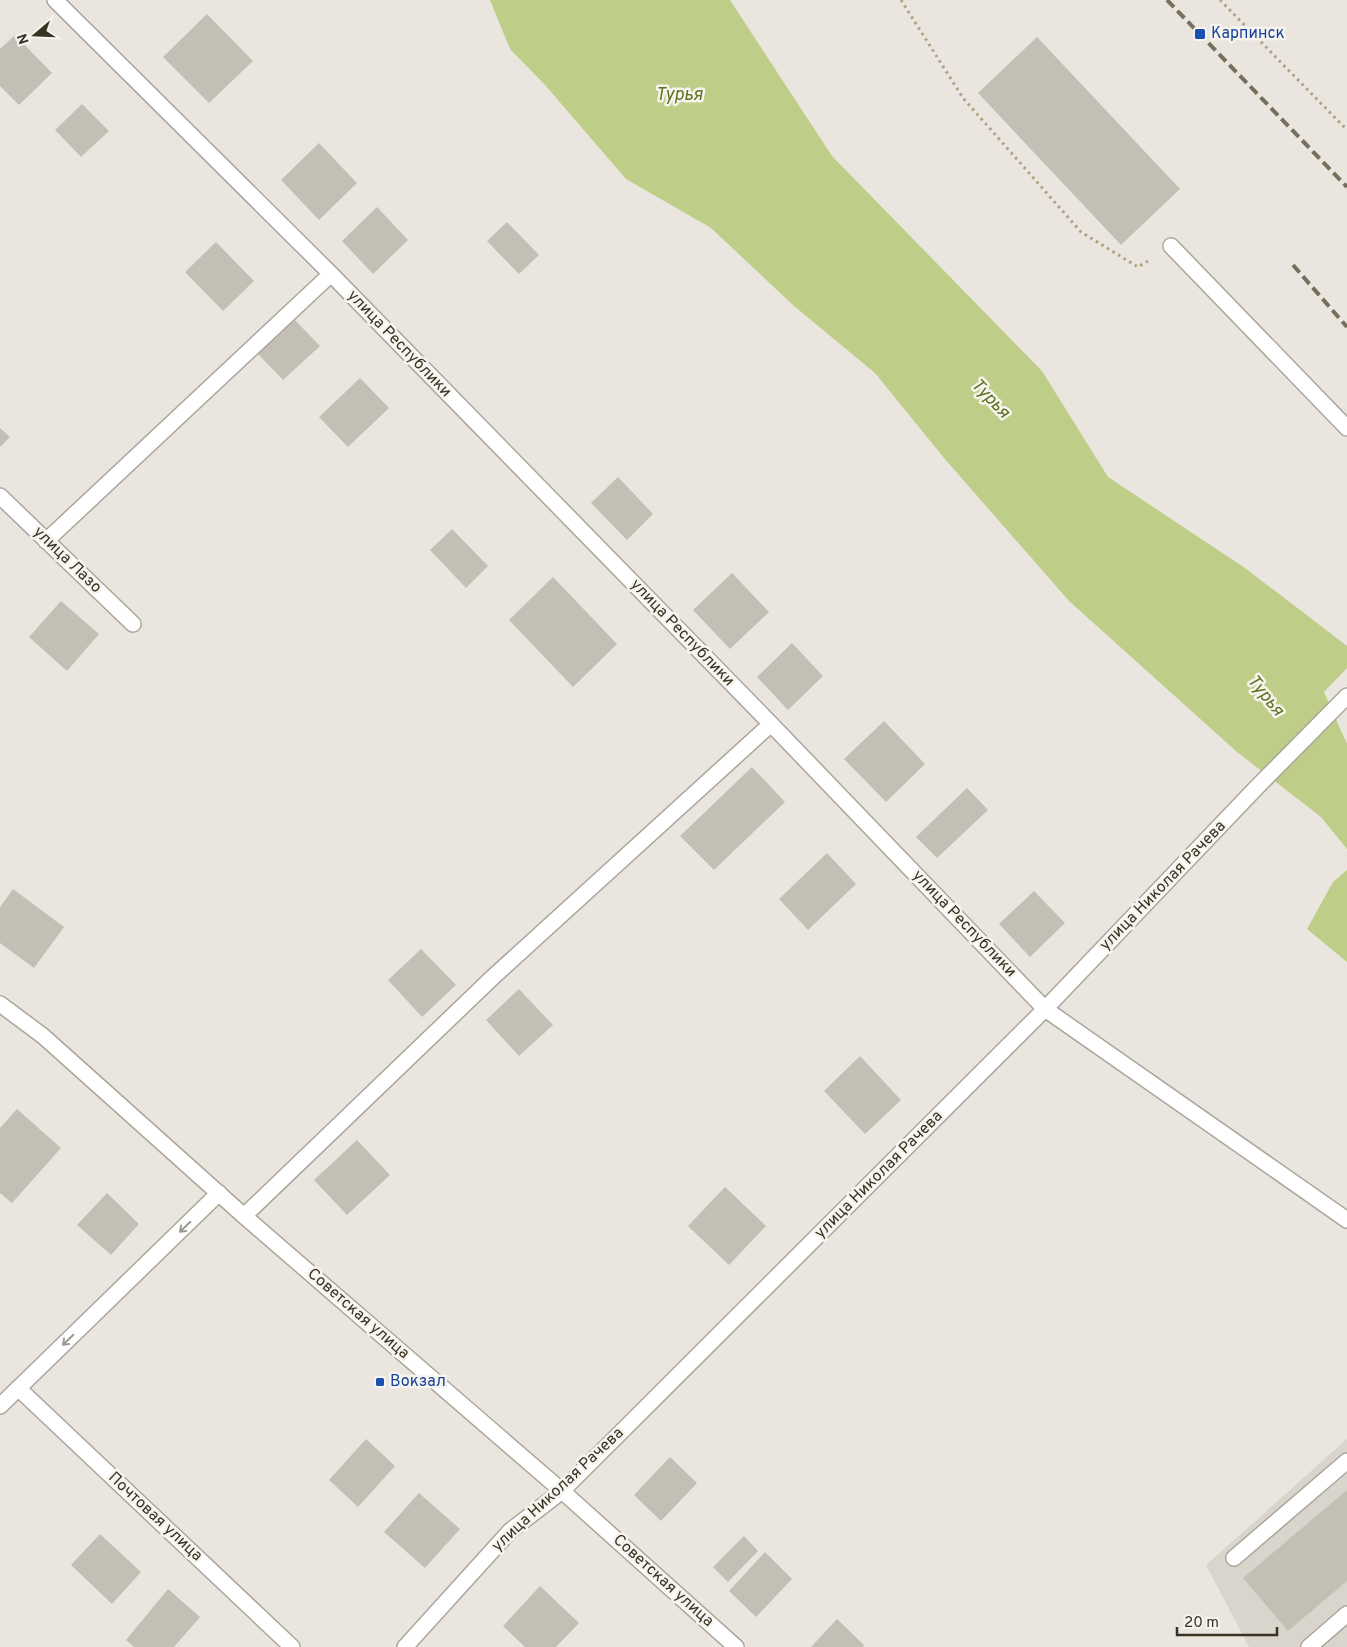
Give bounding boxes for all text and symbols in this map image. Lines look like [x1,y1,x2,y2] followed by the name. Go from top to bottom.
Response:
[10,10,60,60] north arrow
[1211,24,1285,44] place label: Карпинск
[1193,27,1207,41] marker: Карпинск
[14,31,34,46] text: N
[656,84,703,107] water label: Турья
[343,286,455,402] street label: улица Республики
[965,374,1015,424] water label: Турья
[28,522,106,598] street label: улица Лазо
[626,575,738,691] street label: улица Республики
[1241,671,1289,722] water label: Турья
[1096,817,1230,955] street label: улица Николая Рачева
[908,866,1020,982] street label: улица Республики
[811,1107,947,1243] street label: улица Николая Рачева
[179,1220,191,1232] one-way arrow
[303,1264,413,1364] street label: Советская улица
[62,1334,74,1346] one-way arrow
[390,1372,446,1392] place label: Вокзал
[374,1376,386,1388] marker: Вокзал
[488,1424,628,1556] street label: улица Николая Рачева
[104,1468,206,1566] street label: Почтовая улица
[608,1530,718,1632] street label: Советская улица
[1177,1604,1277,1636] scale bar
[1184,1614,1219,1633] text: 20 m

